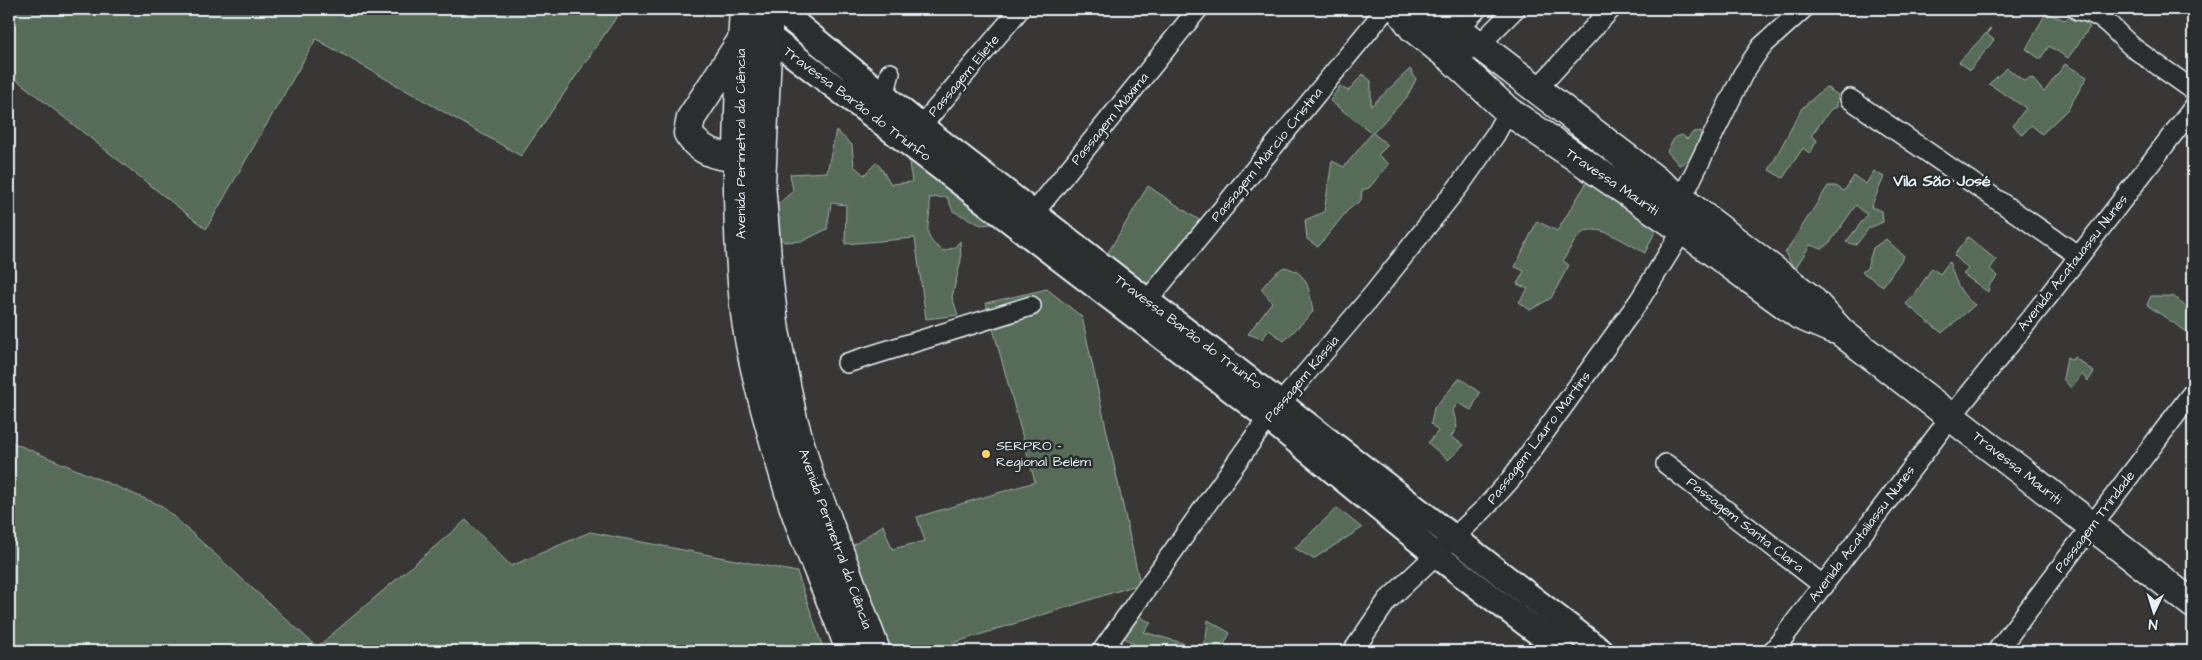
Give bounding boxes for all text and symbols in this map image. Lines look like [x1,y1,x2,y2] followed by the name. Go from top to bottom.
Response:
[924,30,1005,121] street label: Passagem Eliete
[779,42,935,166] street label: Travessa Barão do Triunfo
[731,49,751,239] street label: Avenida Perimetral da Ciência
[1066,68,1154,170] street label: Passagem Máxima
[1206,83,1328,227] street label: Passagem Márcio Cristina
[1561,143,1663,221] street label: Travessa Mauriti
[1892,170,1991,192] district label: Vila São José
[2013,190,2133,336] street label: Avenida Acatauassu Nunes
[1110,270,1266,394] street label: Travessa Barão do Triunfo
[1260,331,1344,427] street label: Passagem Kássia
[1482,367,1596,509] street label: Passagem Lauro Martins
[1968,427,2066,509] street label: Travessa Mauriti
[996,436,1091,472] place label: SERPRO - Regional Belém
[793,446,877,632] street label: Avenida Perimetral da Ciência
[980,448,992,460] marker: SERPRO - Regional Belém
[1804,462,1920,606] street label: Avenida Acataliassu Nunes
[2050,466,2140,577] street label: Passagem Trindade
[1682,473,1808,577] street label: Passagem Santa Clara
[2130,588,2180,638] north arrow
[2148,614,2158,634] text: N

